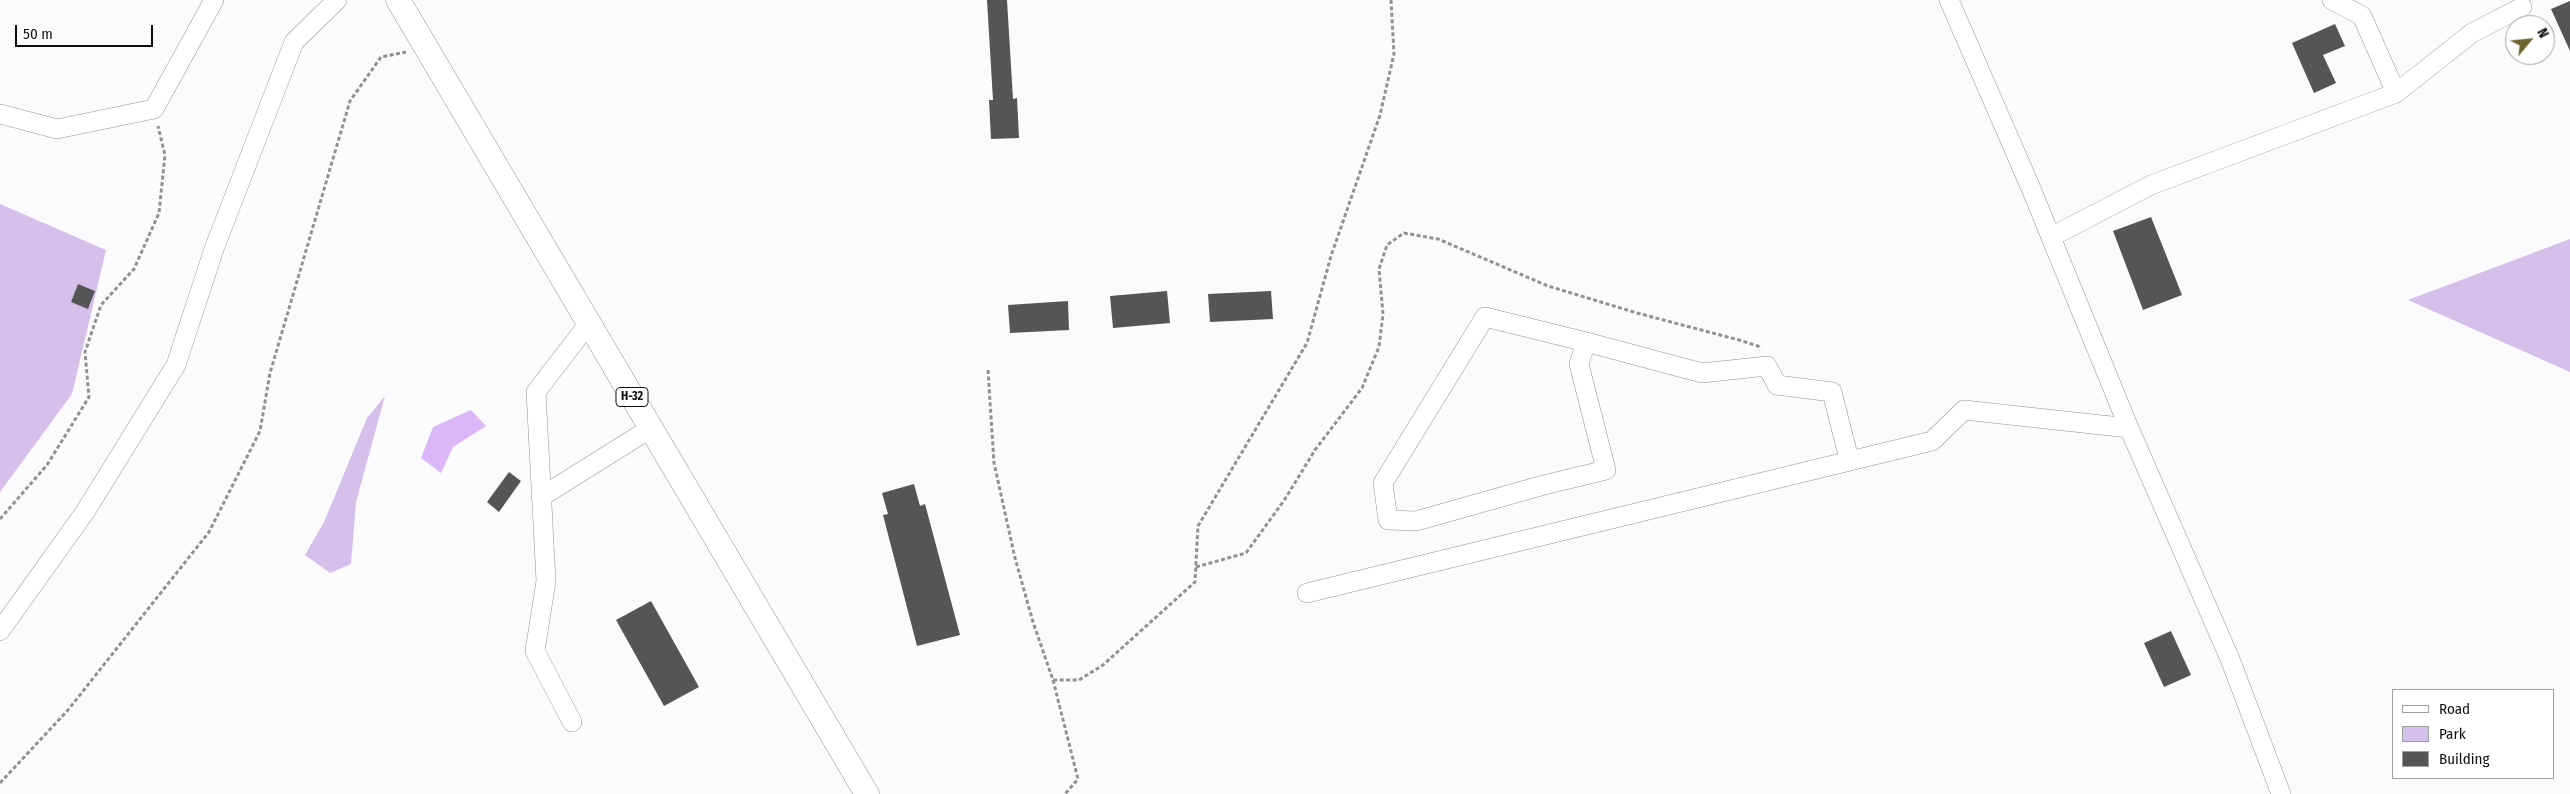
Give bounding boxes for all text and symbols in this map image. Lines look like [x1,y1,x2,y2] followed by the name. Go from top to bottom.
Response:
[18,15,155,47] scale bar
[2505,15,2555,65] north arrow
[23,25,53,43] text: 50 m
[2533,25,2552,41] text: N
[616,388,648,407] road number: Н-32
[2392,689,2555,779] legend
[2439,700,2470,718] text: Road
[2439,725,2466,743] text: Park
[2439,750,2490,768] text: Building

